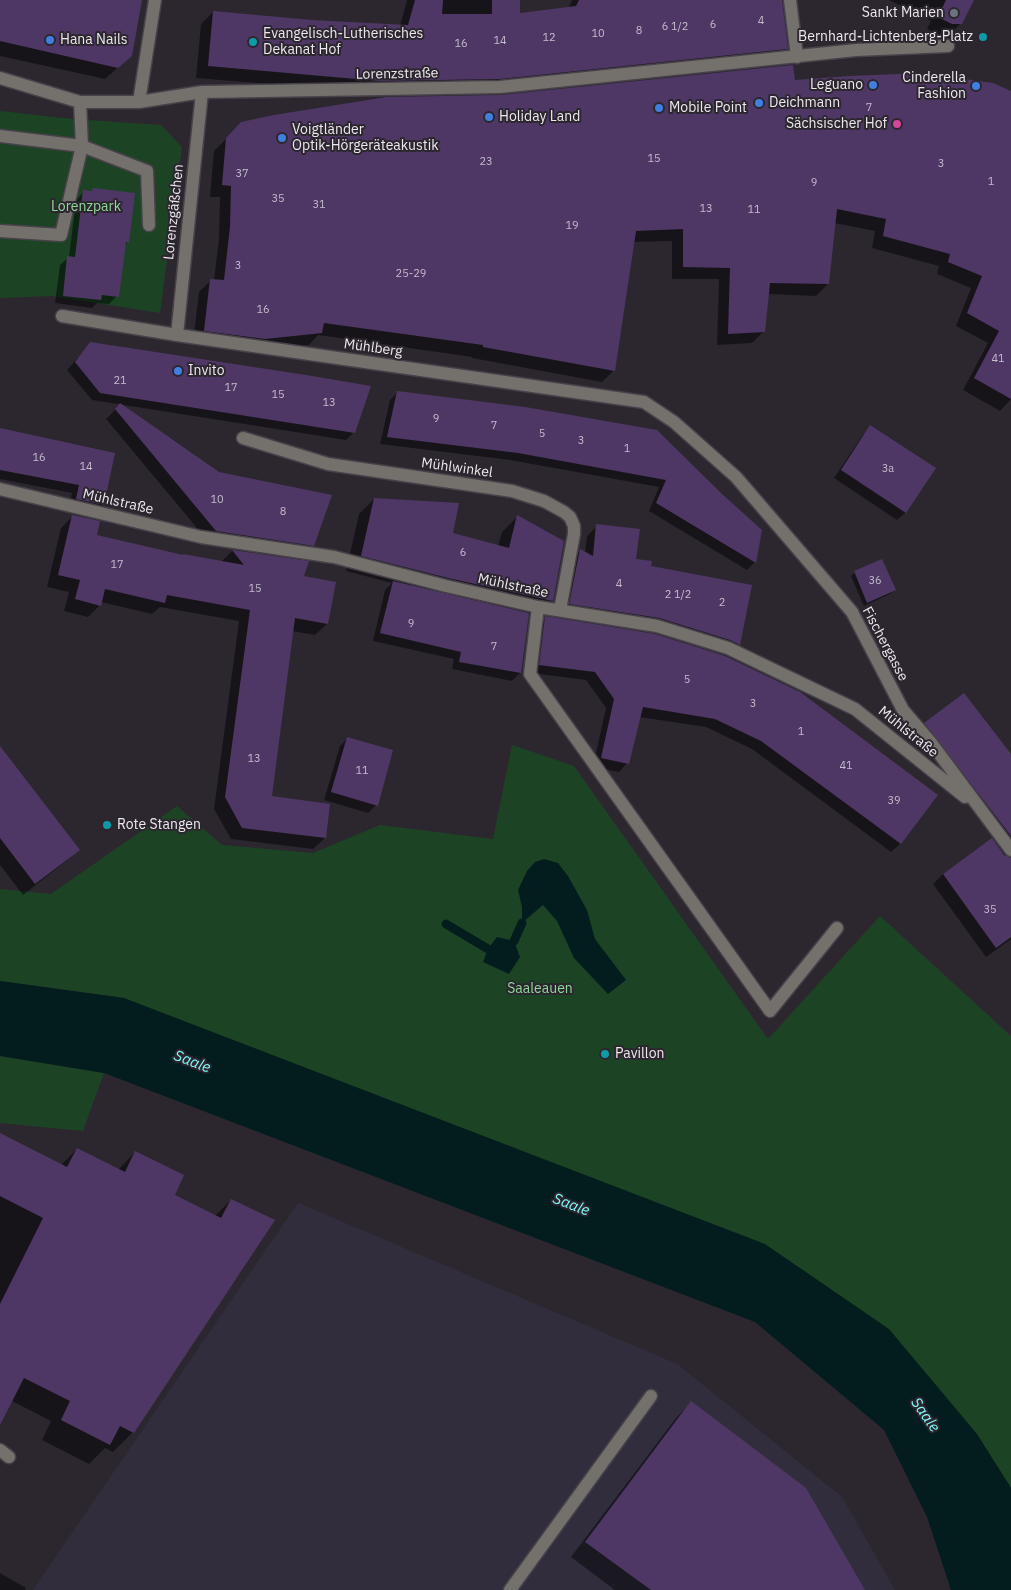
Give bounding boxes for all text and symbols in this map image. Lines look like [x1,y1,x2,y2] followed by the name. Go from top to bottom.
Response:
[862,5,944,21] place label: Sankt Marien
[948,7,960,19] marker: Sankt Marien
[758,14,764,28] house number: 4
[710,18,716,32] house number: 6
[662,20,688,34] house number: 6 1/2
[636,24,642,38] house number: 8
[263,26,423,58] place label: Evangelisch-Lutherisches Dekanat Hof
[591,27,605,41] house number: 10
[798,29,973,45] place label: Bernhard-Lichtenberg-Platz
[542,31,556,45] house number: 12
[977,31,989,43] marker: Bernhard-Lichtenberg-Platz
[60,32,128,48] place label: Hana Nails
[44,34,56,46] marker: Hana Nails
[493,34,507,48] house number: 14
[247,36,259,48] marker: Evangelisch-Lutherisches Dekanat Hof
[454,37,468,51] house number: 16
[355,65,439,83] street label: Lorenzstraße
[902,70,966,102] place label: Cinderella Fashion
[810,77,863,93] place label: Leguano
[867,79,879,91] marker: Leguano
[970,80,982,92] marker: Cinderella Fashion
[769,95,840,111] place label: Deichmann
[753,97,765,109] marker: Deichmann
[669,100,747,116] place label: Mobile Point
[866,101,872,115] house number: 7
[653,102,665,114] marker: Mobile Point
[499,109,580,125] place label: Holiday Land
[483,111,495,123] marker: Holiday Land
[786,116,887,132] place label: Sächsischer Hof
[891,118,903,130] marker: Sächsischer Hof
[292,122,439,154] place label: Voigtländer Optik-Hörgeräteakustik
[276,132,288,144] marker: Voigtländer Optik-Hörgeräteakustik
[647,152,661,166] house number: 15
[479,155,493,169] house number: 23
[938,157,944,171] house number: 3
[161,163,187,261] street label: Lorenzgäßchen
[235,167,249,181] house number: 37
[988,175,994,189] house number: 1
[811,176,817,190] house number: 9
[271,192,285,206] house number: 35
[312,198,326,212] house number: 31
[51,199,121,215] park label: Lorenzpark
[699,202,713,216] house number: 13
[747,203,761,217] house number: 11
[565,219,579,233] house number: 19
[235,259,241,273] house number: 3
[396,267,426,281] house number: 25-29
[256,303,270,317] house number: 16
[343,336,403,360] street label: Mühlberg
[991,352,1005,366] house number: 41
[188,363,225,379] place label: Invito
[172,365,184,377] marker: Invito
[113,374,127,388] house number: 21
[224,381,238,395] house number: 17
[271,388,285,402] house number: 15
[322,396,336,410] house number: 13
[433,412,439,426] house number: 9
[491,419,497,433] house number: 7
[539,427,545,441] house number: 5
[578,434,584,448] house number: 3
[624,442,630,456] house number: 1
[32,451,46,465] house number: 16
[420,455,494,481] street label: Mühlwinkel
[79,460,93,474] house number: 14
[882,462,894,476] house number: 3a
[81,486,155,518] street label: Mühlstraße
[210,493,224,507] house number: 10
[280,505,286,519] house number: 8
[460,546,466,560] house number: 6
[110,558,124,572] house number: 17
[476,570,550,602] street label: Mühlstraße
[868,574,882,588] house number: 36
[616,577,622,591] house number: 4
[248,582,262,596] house number: 15
[665,588,691,602] house number: 2 1/2
[719,596,725,610] house number: 2
[858,604,912,684] street label: Fischergasse
[408,617,414,631] house number: 9
[491,640,497,654] house number: 7
[684,673,690,687] house number: 5
[750,697,756,711] house number: 3
[875,703,941,761] street label: Mühlstraße
[798,725,804,739] house number: 1
[247,752,261,766] house number: 13
[839,759,853,773] house number: 41
[355,764,369,778] house number: 11
[887,794,901,808] house number: 39
[117,817,201,833] place label: Rote Stangen
[101,819,113,831] marker: Rote Stangen
[983,903,997,917] house number: 35
[507,981,573,997] park label: Saaleauen
[615,1046,664,1062] place label: Pavillon
[171,1047,213,1077] water label: Saale
[599,1048,611,1060] marker: Pavillon
[550,1190,592,1220] water label: Saale
[907,1394,943,1436] water label: Saale

